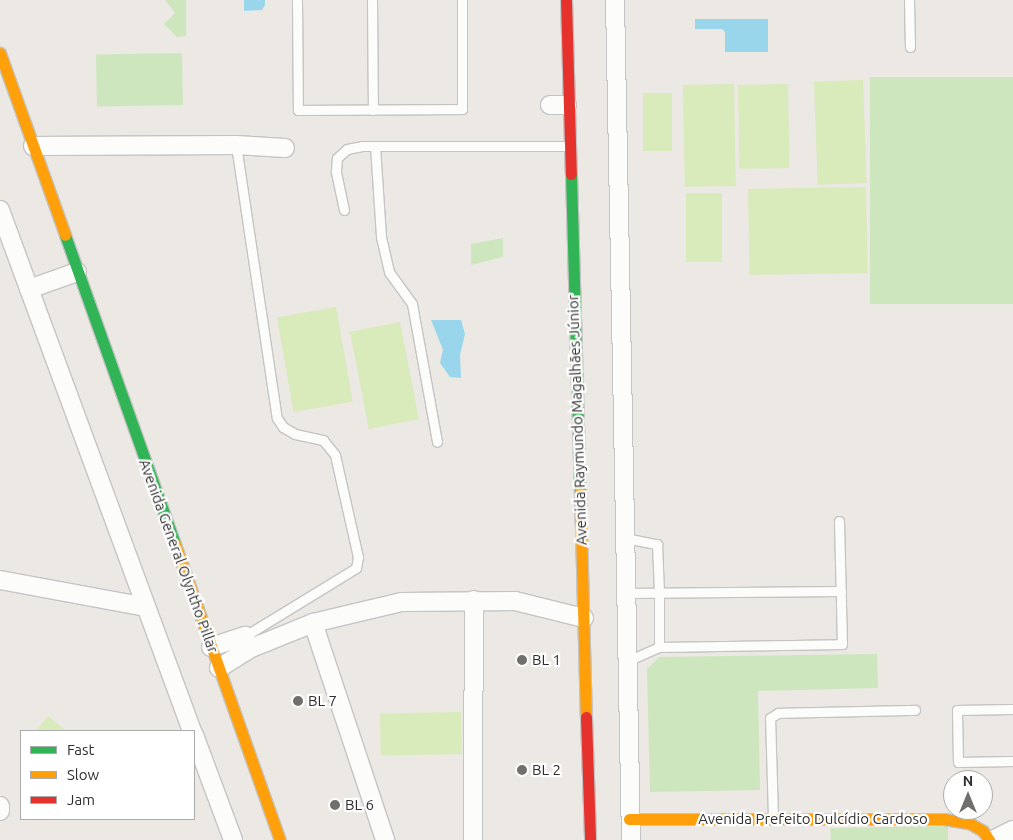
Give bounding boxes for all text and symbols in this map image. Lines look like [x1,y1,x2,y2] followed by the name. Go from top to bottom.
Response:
[564,294,590,546] street label: Avenida Raymundo Magalhães Júnior
[135,457,223,655] street label: Avenida General Olyntho Pillar
[532,651,561,669] place label: BL 1
[516,654,528,666] marker: BL 1
[308,692,337,710] place label: BL 7
[292,695,304,707] marker: BL 7
[20,730,195,820] legend
[67,741,94,758] text: Fast
[532,761,561,779] place label: BL 2
[516,764,528,776] marker: BL 2
[67,766,99,783] text: Slow
[943,770,993,820] north arrow
[963,773,973,789] text: N
[67,791,95,808] text: Jam
[345,796,374,814] place label: BL 6
[329,799,341,811] marker: BL 6
[698,810,928,828] street label: Avenida Prefeito Dulcídio Cardoso

